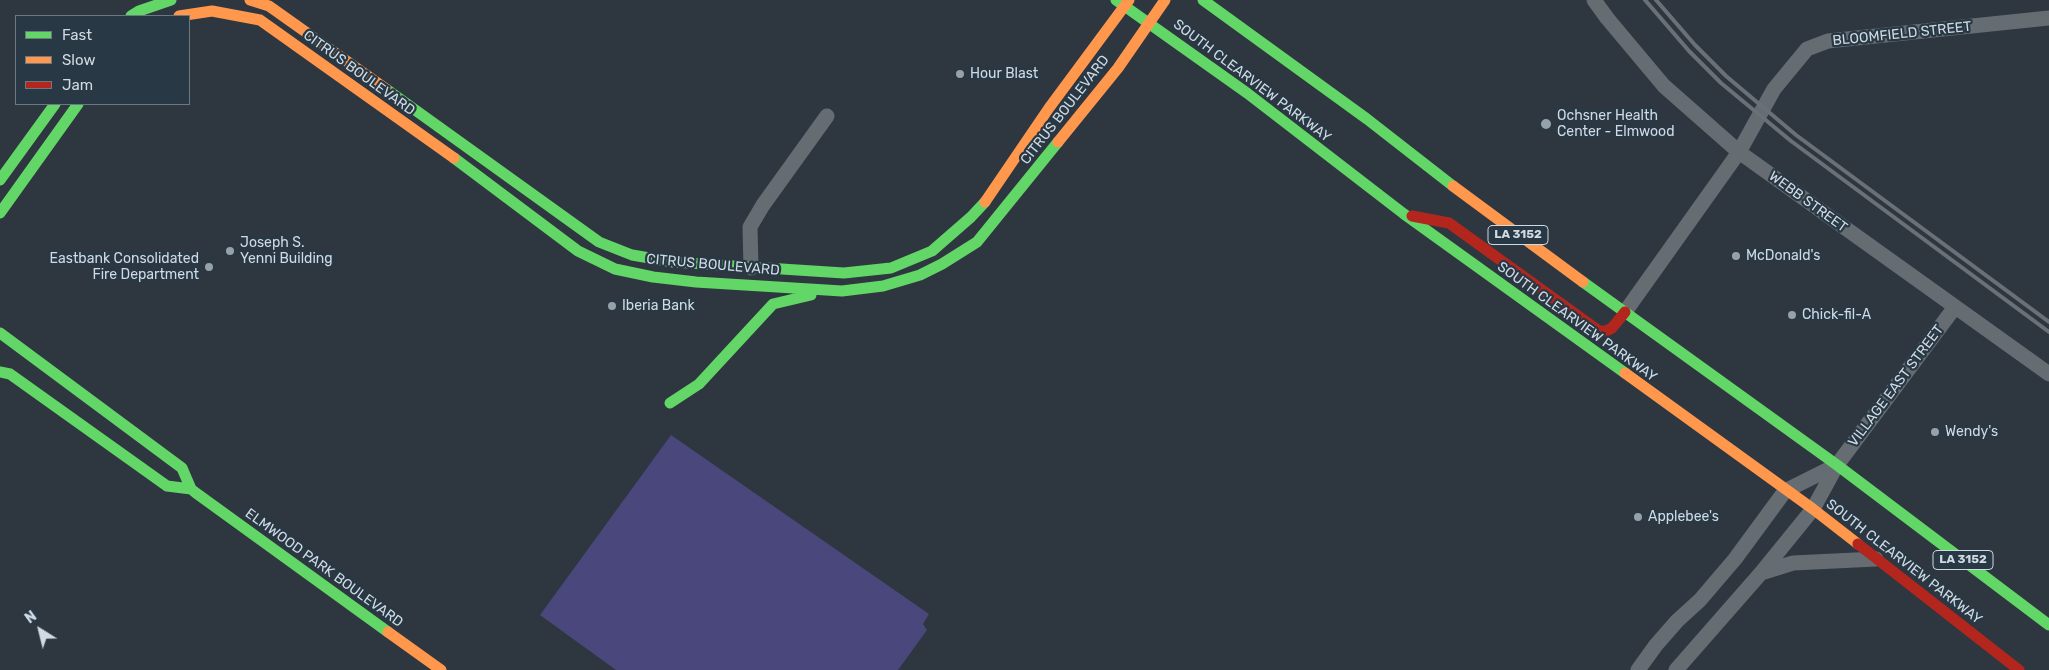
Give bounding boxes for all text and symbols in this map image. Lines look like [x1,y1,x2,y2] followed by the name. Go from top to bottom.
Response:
[15,15,190,105] legend
[1170,16,1334,146] street label: SOUTH CLEARVIEW PARKWAY
[1832,18,1972,50] street label: BLOOMFIELD STREET
[62,26,92,44] text: Fast
[300,27,418,119] street label: CITRUS BOULEVARD
[62,51,95,69] text: Slow
[1017,52,1113,168] street label: CITRUS BOULEVARD
[970,66,1038,82] place label: Hour Blast
[954,68,966,80] marker: Hour Blast
[62,76,93,94] text: Jam
[1557,108,1674,140] place label: Ochsner Health Center - Elmwood
[1539,117,1553,131] marker: Ochsner Health Center - Elmwood
[1766,168,1850,236] street label: WEBB STREET
[1488,226,1548,244] road number: LA 3152
[240,235,333,268] place label: Joseph S. Yenni Building
[224,245,236,257] marker: Joseph S. Yenni Building
[1746,248,1820,264] place label: McDonald's
[1730,250,1742,262] marker: McDonald's
[50,251,199,284] place label: Eastbank Consolidated Fire Department
[646,251,780,279] street label: CITRUS BOULEVARD
[1494,258,1660,386] street label: SOUTH CLEARVIEW PARKWAY
[203,261,215,273] marker: Eastbank Consolidated Fire Department
[622,298,695,314] place label: Iberia Bank
[606,300,618,312] marker: Iberia Bank
[1802,307,1871,323] place label: Chick-fil-A
[1786,309,1798,321] marker: Chick-fil-A
[1845,322,1947,450] street label: VILLAGE EAST STREET
[1945,424,1998,440] place label: Wendy's
[1929,426,1941,438] marker: Wendy's
[1823,496,1985,628] street label: SOUTH CLEARVIEW PARKWAY
[242,505,406,631] street label: ELMWOOD PARK BOULEVARD
[1648,509,1719,525] place label: Applebee's
[1632,511,1644,523] marker: Applebee's
[1933,550,1993,570] road number: LA 3152
[15,605,65,655] north arrow
[22,608,40,627] text: N

